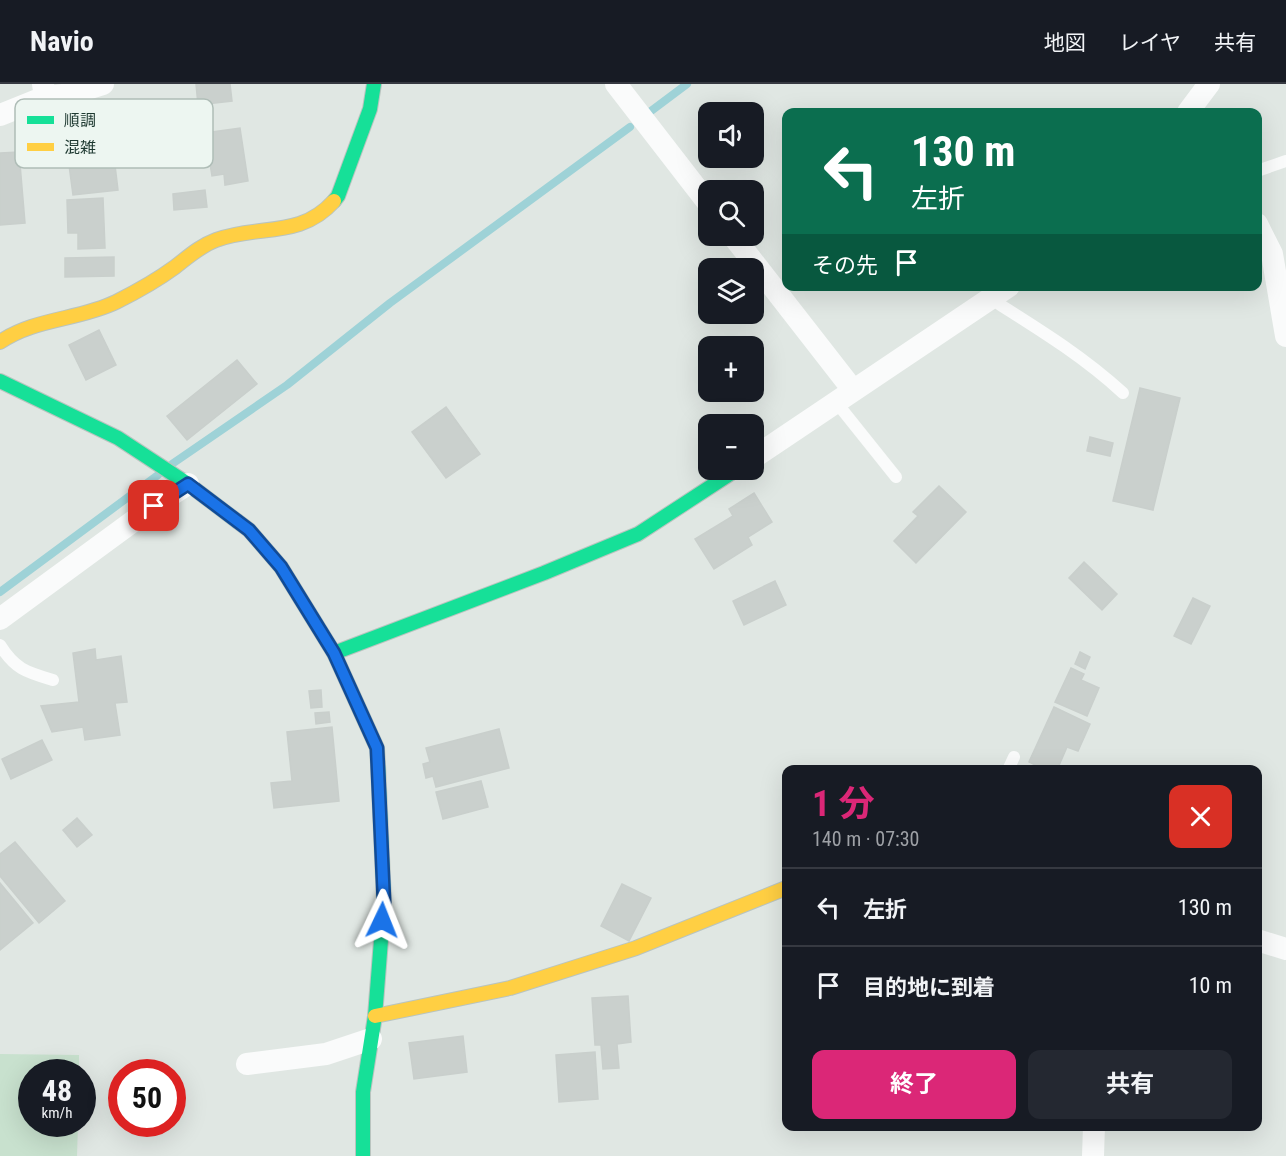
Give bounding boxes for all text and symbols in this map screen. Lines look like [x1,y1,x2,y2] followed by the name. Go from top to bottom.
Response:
[30,25,94,58] text: Navio
[1044,31,1086,55] text: 地図
[1119,31,1181,55] text: レイヤ
[1214,31,1256,55] text: 共有
[15,99,213,168] legend
[698,102,764,480] map controls
[698,102,764,168] button: sound
[64,111,96,130] text: 順調
[911,127,1016,176] text: 130 m
[812,132,890,210] icon: left
[64,138,96,157] text: 混雑
[698,180,764,246] button: search
[911,183,965,215] text: 左折
[890,246,923,279] icon: arrive
[812,253,878,278] text: その先
[698,258,764,324] button: layers
[698,336,764,402] button: +
[698,414,764,480] button: −
[128,480,179,531] pin
[137,489,170,522] icon: arrive
[812,783,875,825] text: 1 分
[1169,785,1232,848] button: close
[812,827,919,851] text: 140 m · 07:30
[350,888,414,952] position arrow
[812,891,845,924] icon: left
[1178,895,1232,920] text: 130 m
[863,897,907,922] text: 左折
[812,969,845,1002] icon: arrive
[1189,973,1232,998] text: 10 m
[863,975,995,1000] text: 目的地に到着
[812,1050,1016,1119] button: 終了
[1028,1050,1232,1119] button: 共有
[108,1059,186,1137] speed limit sign: 50
[42,1073,72,1108] text: 48
[42,1104,72,1122] text: km/h

